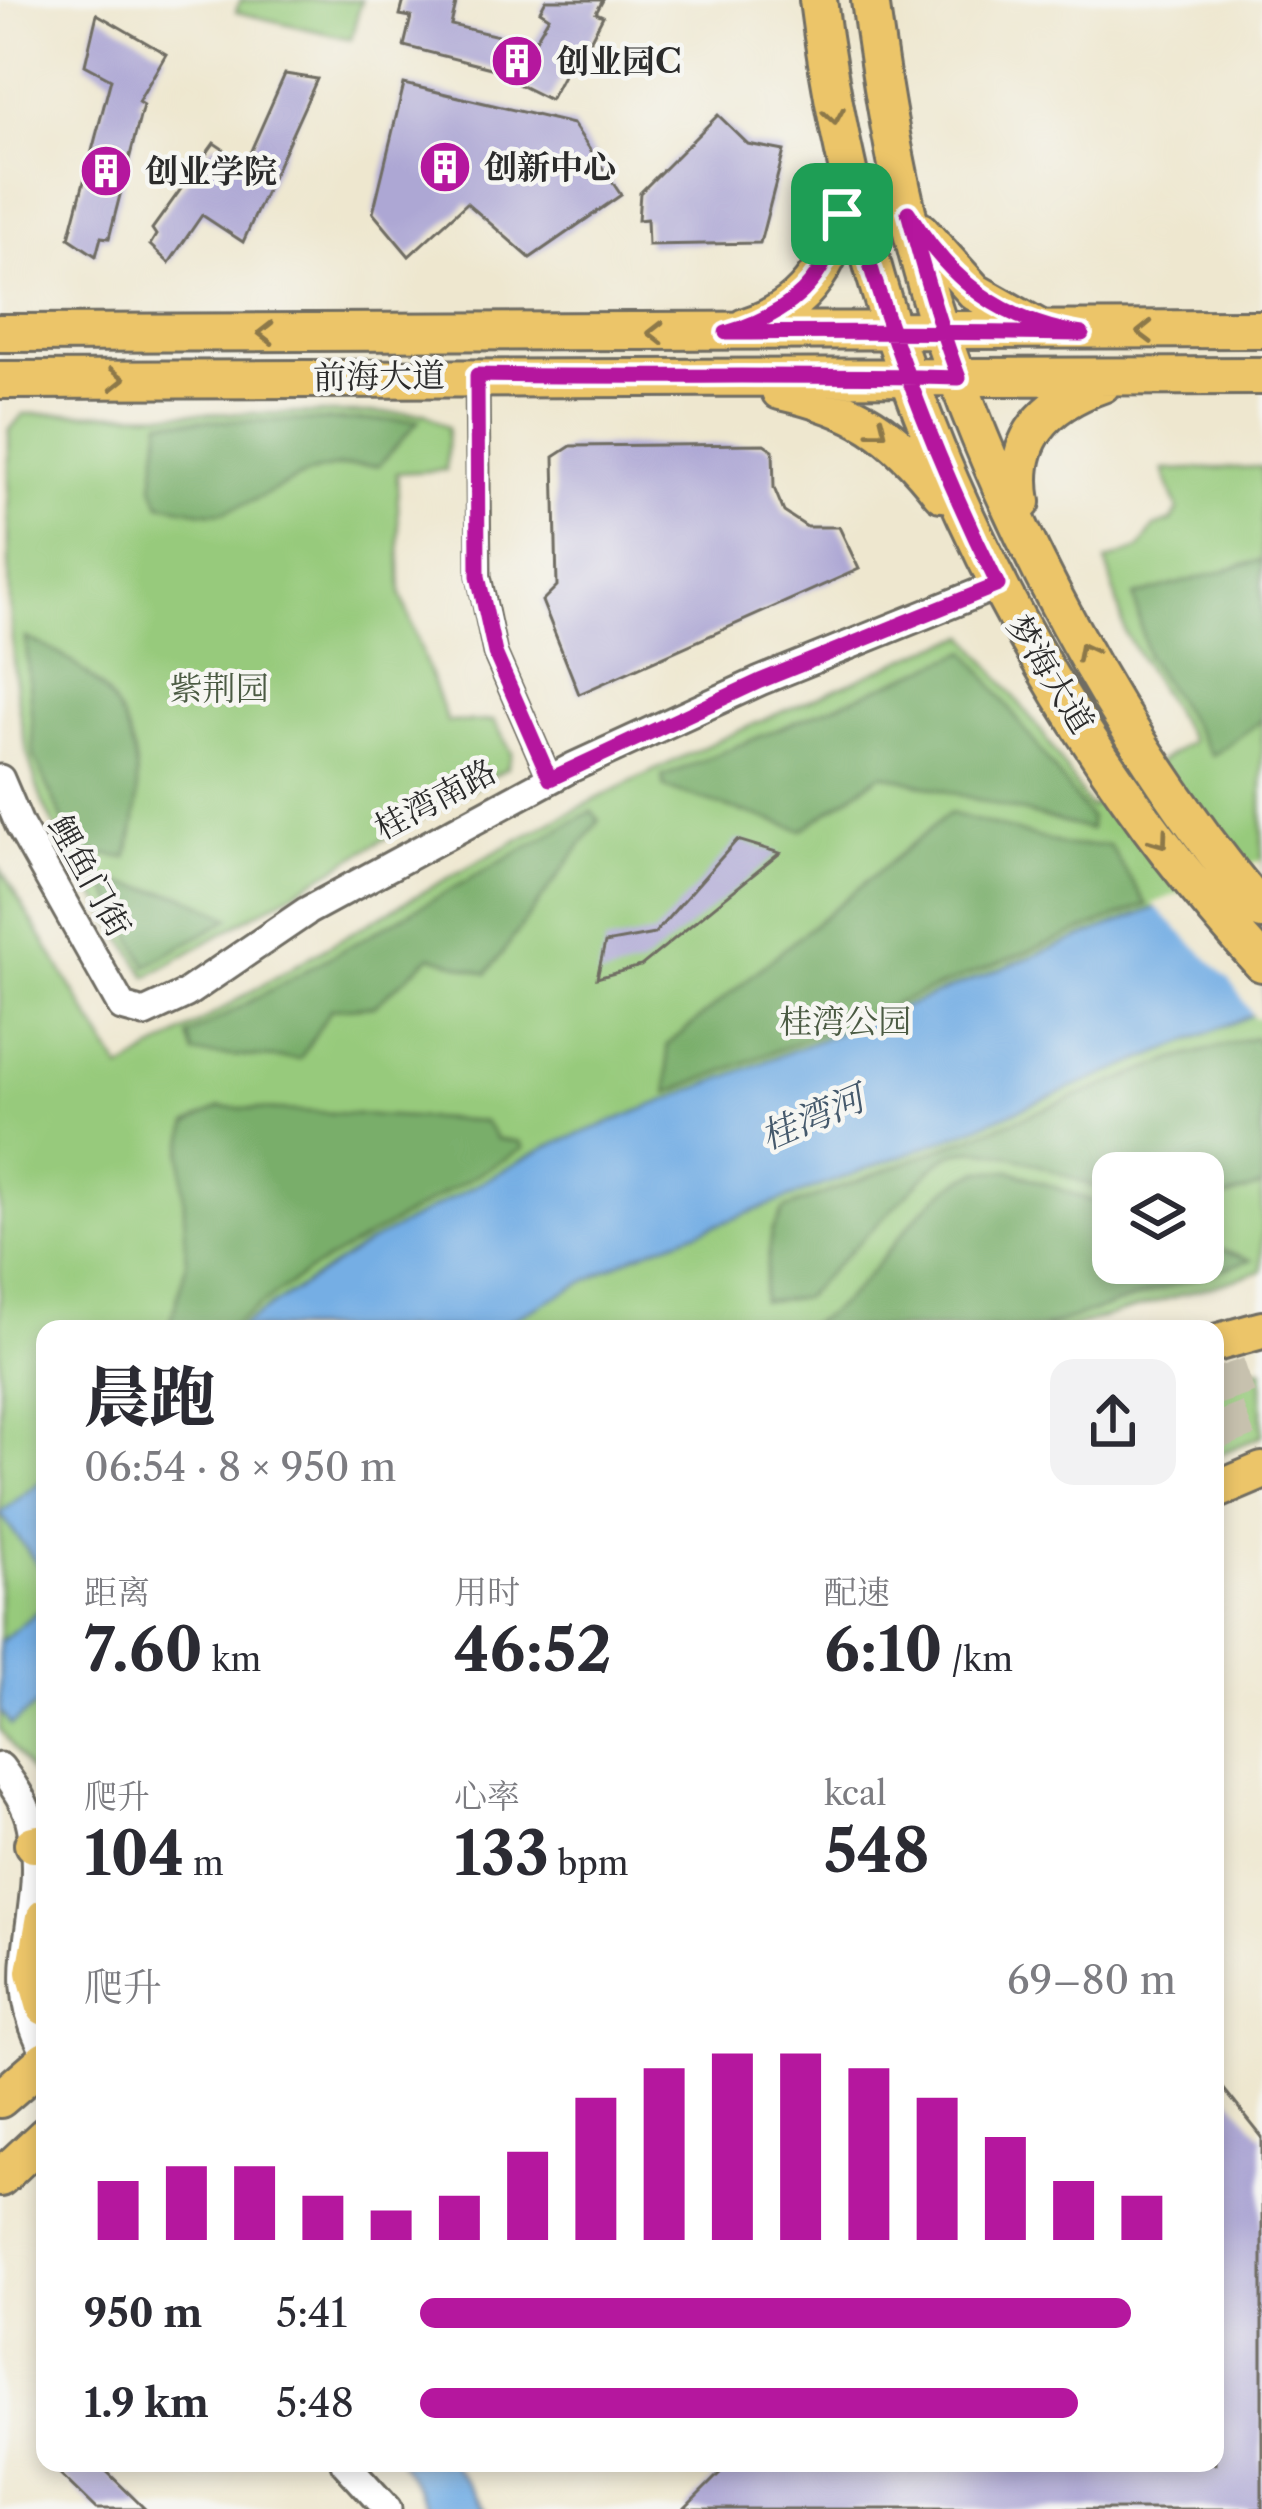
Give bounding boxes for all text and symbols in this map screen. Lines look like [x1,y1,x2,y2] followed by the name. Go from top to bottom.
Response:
[489,33,545,89] building icon: 创业园C
[556,41,682,82] place label: 创业园C
[820,106,846,126] one-way arrow
[417,139,473,195] building icon: 创新中心
[78,143,134,199] building icon: 创业学院
[484,147,616,188] place label: 创新中心
[145,151,277,192] place label: 创业学院
[791,163,893,265] pin
[809,181,875,247] icon: arrive
[1135,319,1154,345] one-way arrow
[256,320,274,346] one-way arrow
[646,320,664,346] one-way arrow
[313,355,445,398] street label: 前海大道
[109,366,127,392] one-way arrow
[865,415,887,436] one-way arrow
[998,607,1103,741] street label: 梦海大道
[1075,642,1099,663] one-way arrow
[170,668,269,709] park label: 紫荆园
[367,750,503,849] street label: 桂湾南路
[40,809,139,944] street label: 鲤鱼门街
[1145,827,1167,848] one-way arrow
[779,1001,911,1042] park label: 桂湾公园
[754,1073,876,1158] water label: 桂湾河
[1092,1152,1224,1284] map controls
[1092,1152,1224,1284] button: layers
[84,1357,216,1438] text: 晨跑
[1050,1359,1176,1485] button: share
[84,1443,396,1491] text: 06:54 · 8 × 950 m
[84,1572,150,1613] text: 距离
[454,1572,520,1613] text: 用时
[824,1572,890,1613] text: 配速
[84,1613,203,1687] text: 7.60
[454,1613,612,1687] text: 46:52
[824,1613,942,1687] text: 6:10
[203,1639,261,1680] text: km
[942,1639,1013,1680] text: /km
[824,1773,886,1814] text: kcal
[84,1776,150,1817] text: 爬升
[454,1776,520,1817] text: 心率
[824,1814,930,1888] text: 548
[84,1817,184,1891] text: 104
[454,1817,549,1891] text: 133
[184,1843,224,1884] text: m
[549,1843,629,1884] text: bpm
[1007,1956,1176,2004] text: 69–80 m
[84,1963,162,2011] text: 爬升
[84,2289,202,2337] text: 950 m
[276,2289,347,2337] text: 5:41
[84,2379,209,2427] text: 1.9 km
[276,2379,354,2427] text: 5:48

